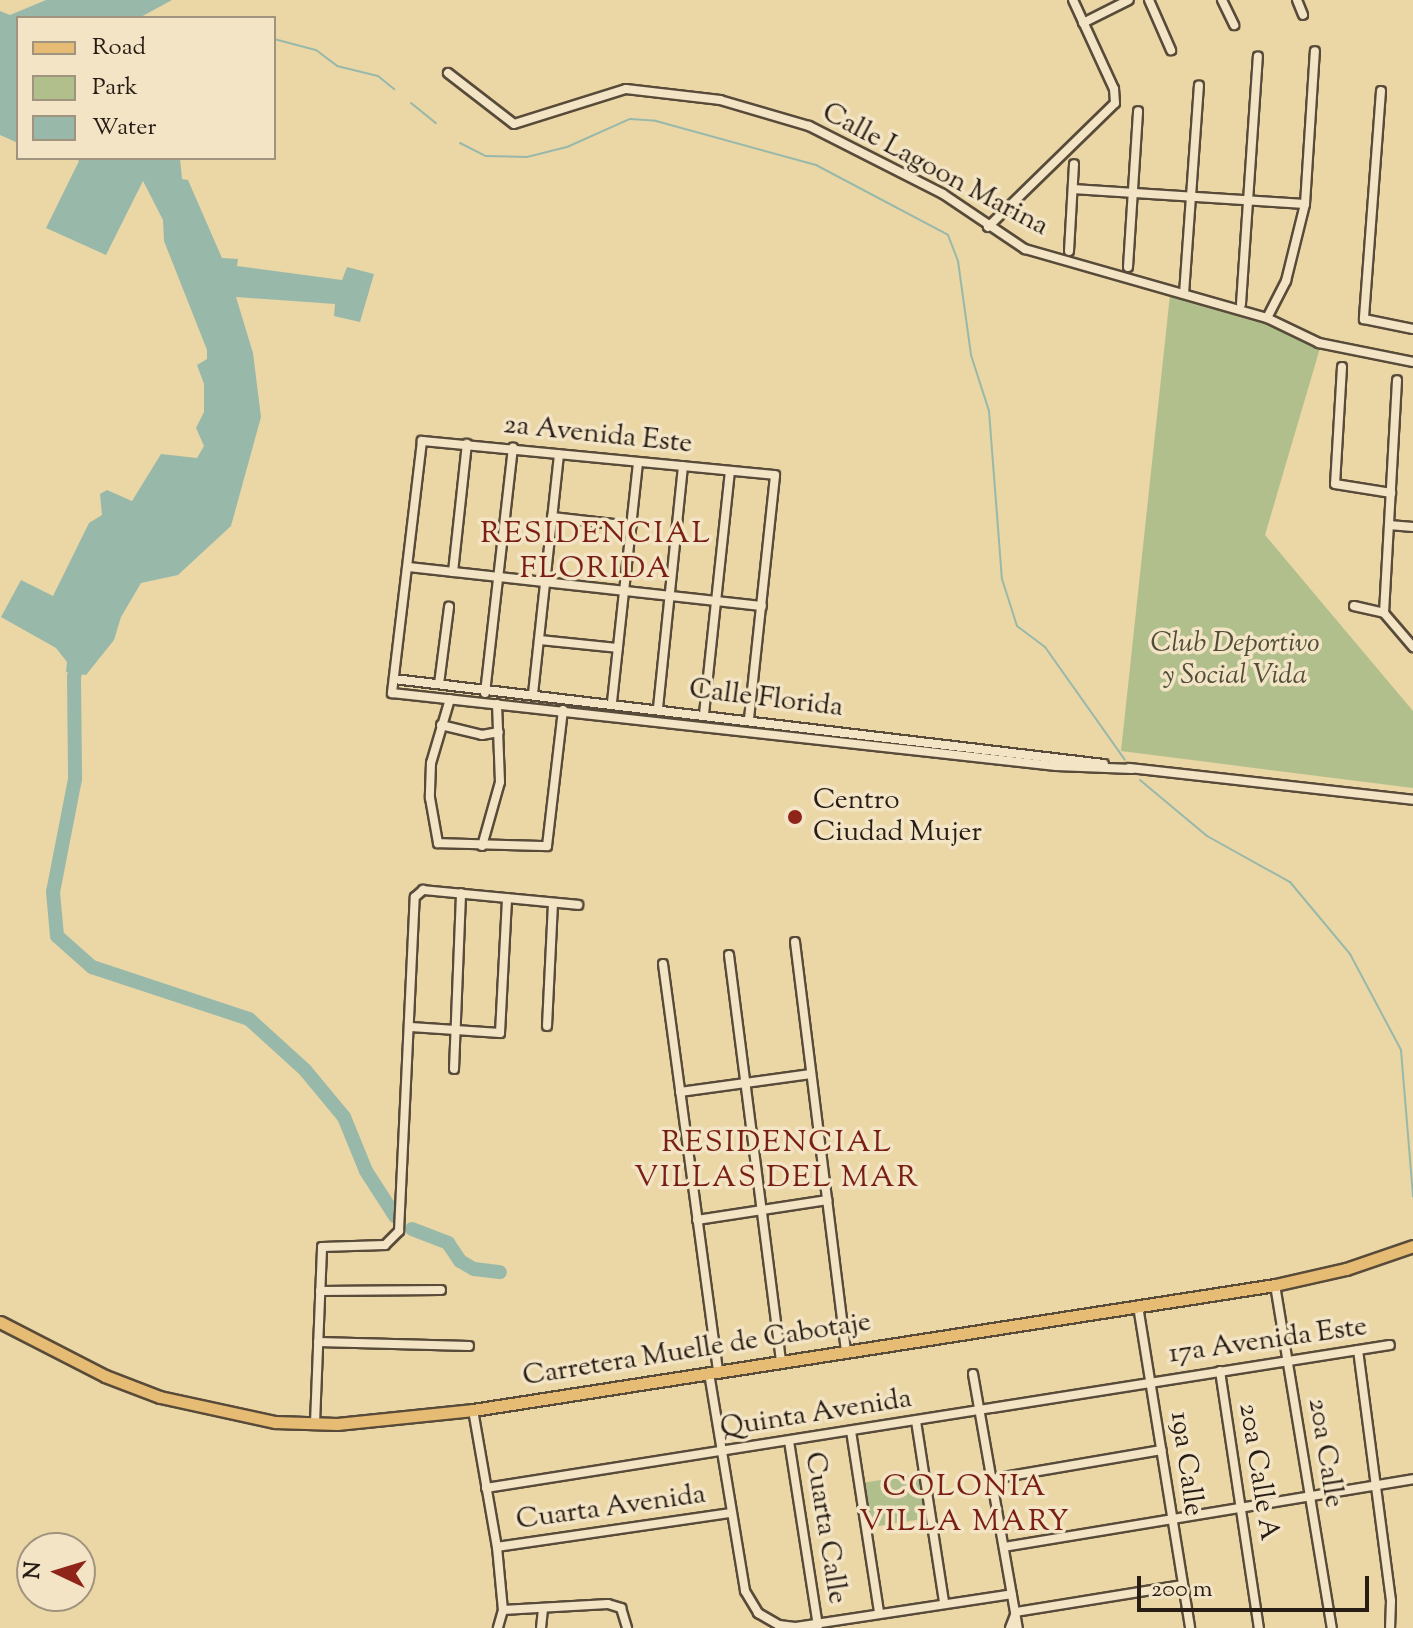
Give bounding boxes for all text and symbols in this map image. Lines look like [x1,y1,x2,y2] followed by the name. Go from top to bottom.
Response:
[16,16,276,160] legend
[92,31,146,65] text: Road
[92,71,138,105] text: Park
[816,96,1054,244] street label: Calle Lagoon Marina
[92,111,156,145] text: Water
[502,408,694,462] street label: 2a Avenida Este
[480,517,712,588] district label: RESIDENCIAL FLORIDA
[1150,627,1320,693] park label: Club Deportivo y Social Vida
[687,673,845,725] street label: Calle Florida
[813,784,982,850] place label: Centro Ciudad Mujer
[784,806,806,828] marker: Centro Ciudad Mujer
[634,1126,920,1196] district label: RESIDENCIAL VILLAS DEL MAR
[520,1306,874,1394] street label: Carretera Muelle de Cabotaje
[1167,1310,1369,1372] street label: 17a Avenida Este
[718,1382,914,1446] street label: Quinta Avenida
[1300,1396,1350,1510] street label: 20a Calle
[1231,1401,1285,1543] street label: 20a Calle A
[1162,1410,1210,1518] street label: 19a Calle
[796,1450,854,1606] street label: Cuarta Calle
[859,1470,1071,1540] district label: COLONIA VILLA MARY
[514,1478,708,1538] street label: Cuarta Avenida
[16,1532,96,1612] north arrow
[1141,1560,1373,1610] scale bar
[17,1561,51,1580] text: N
[1151,1573,1213,1607] text: 200 m

